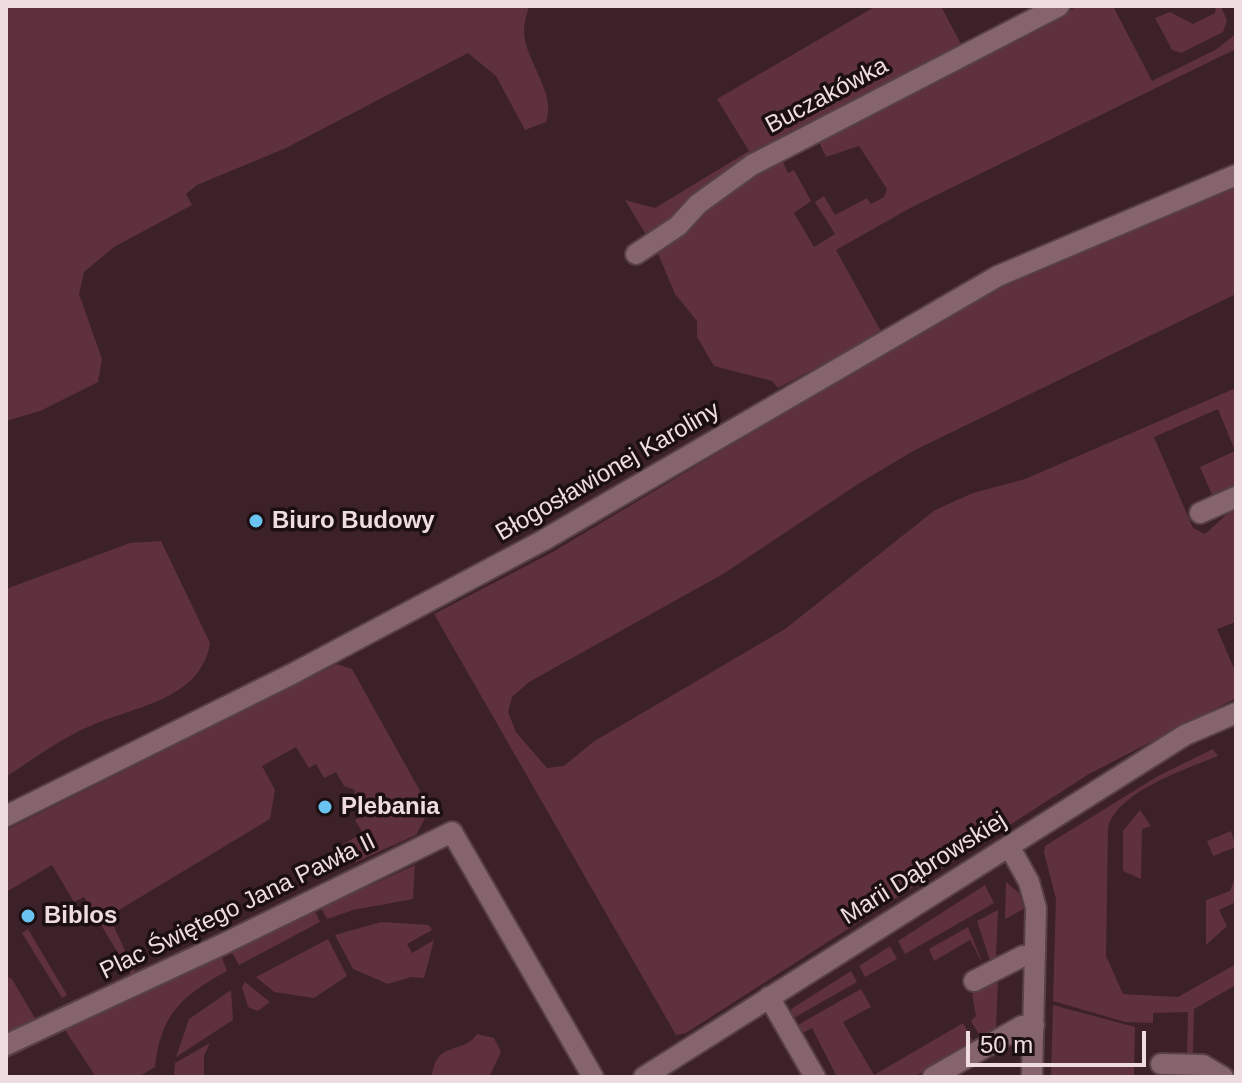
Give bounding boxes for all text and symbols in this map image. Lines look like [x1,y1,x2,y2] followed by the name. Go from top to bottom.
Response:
[761,52,893,140] street label: Buczakówka
[491,396,725,548] street label: Błogosławionej Karoliny
[272,507,435,535] place label: Biuro Budowy
[247,512,265,530] marker: Biuro Budowy
[341,793,440,821] place label: Plebania
[316,798,334,816] marker: Plebania
[836,807,1012,931] street label: Marii Dąbrowskiej
[96,828,380,986] street label: Plac Świętego Jana Pawła II
[44,902,117,930] place label: Biblos
[19,907,37,925] marker: Biblos
[970,1015,1150,1065] scale bar
[980,1031,1033,1058] text: 50 m

